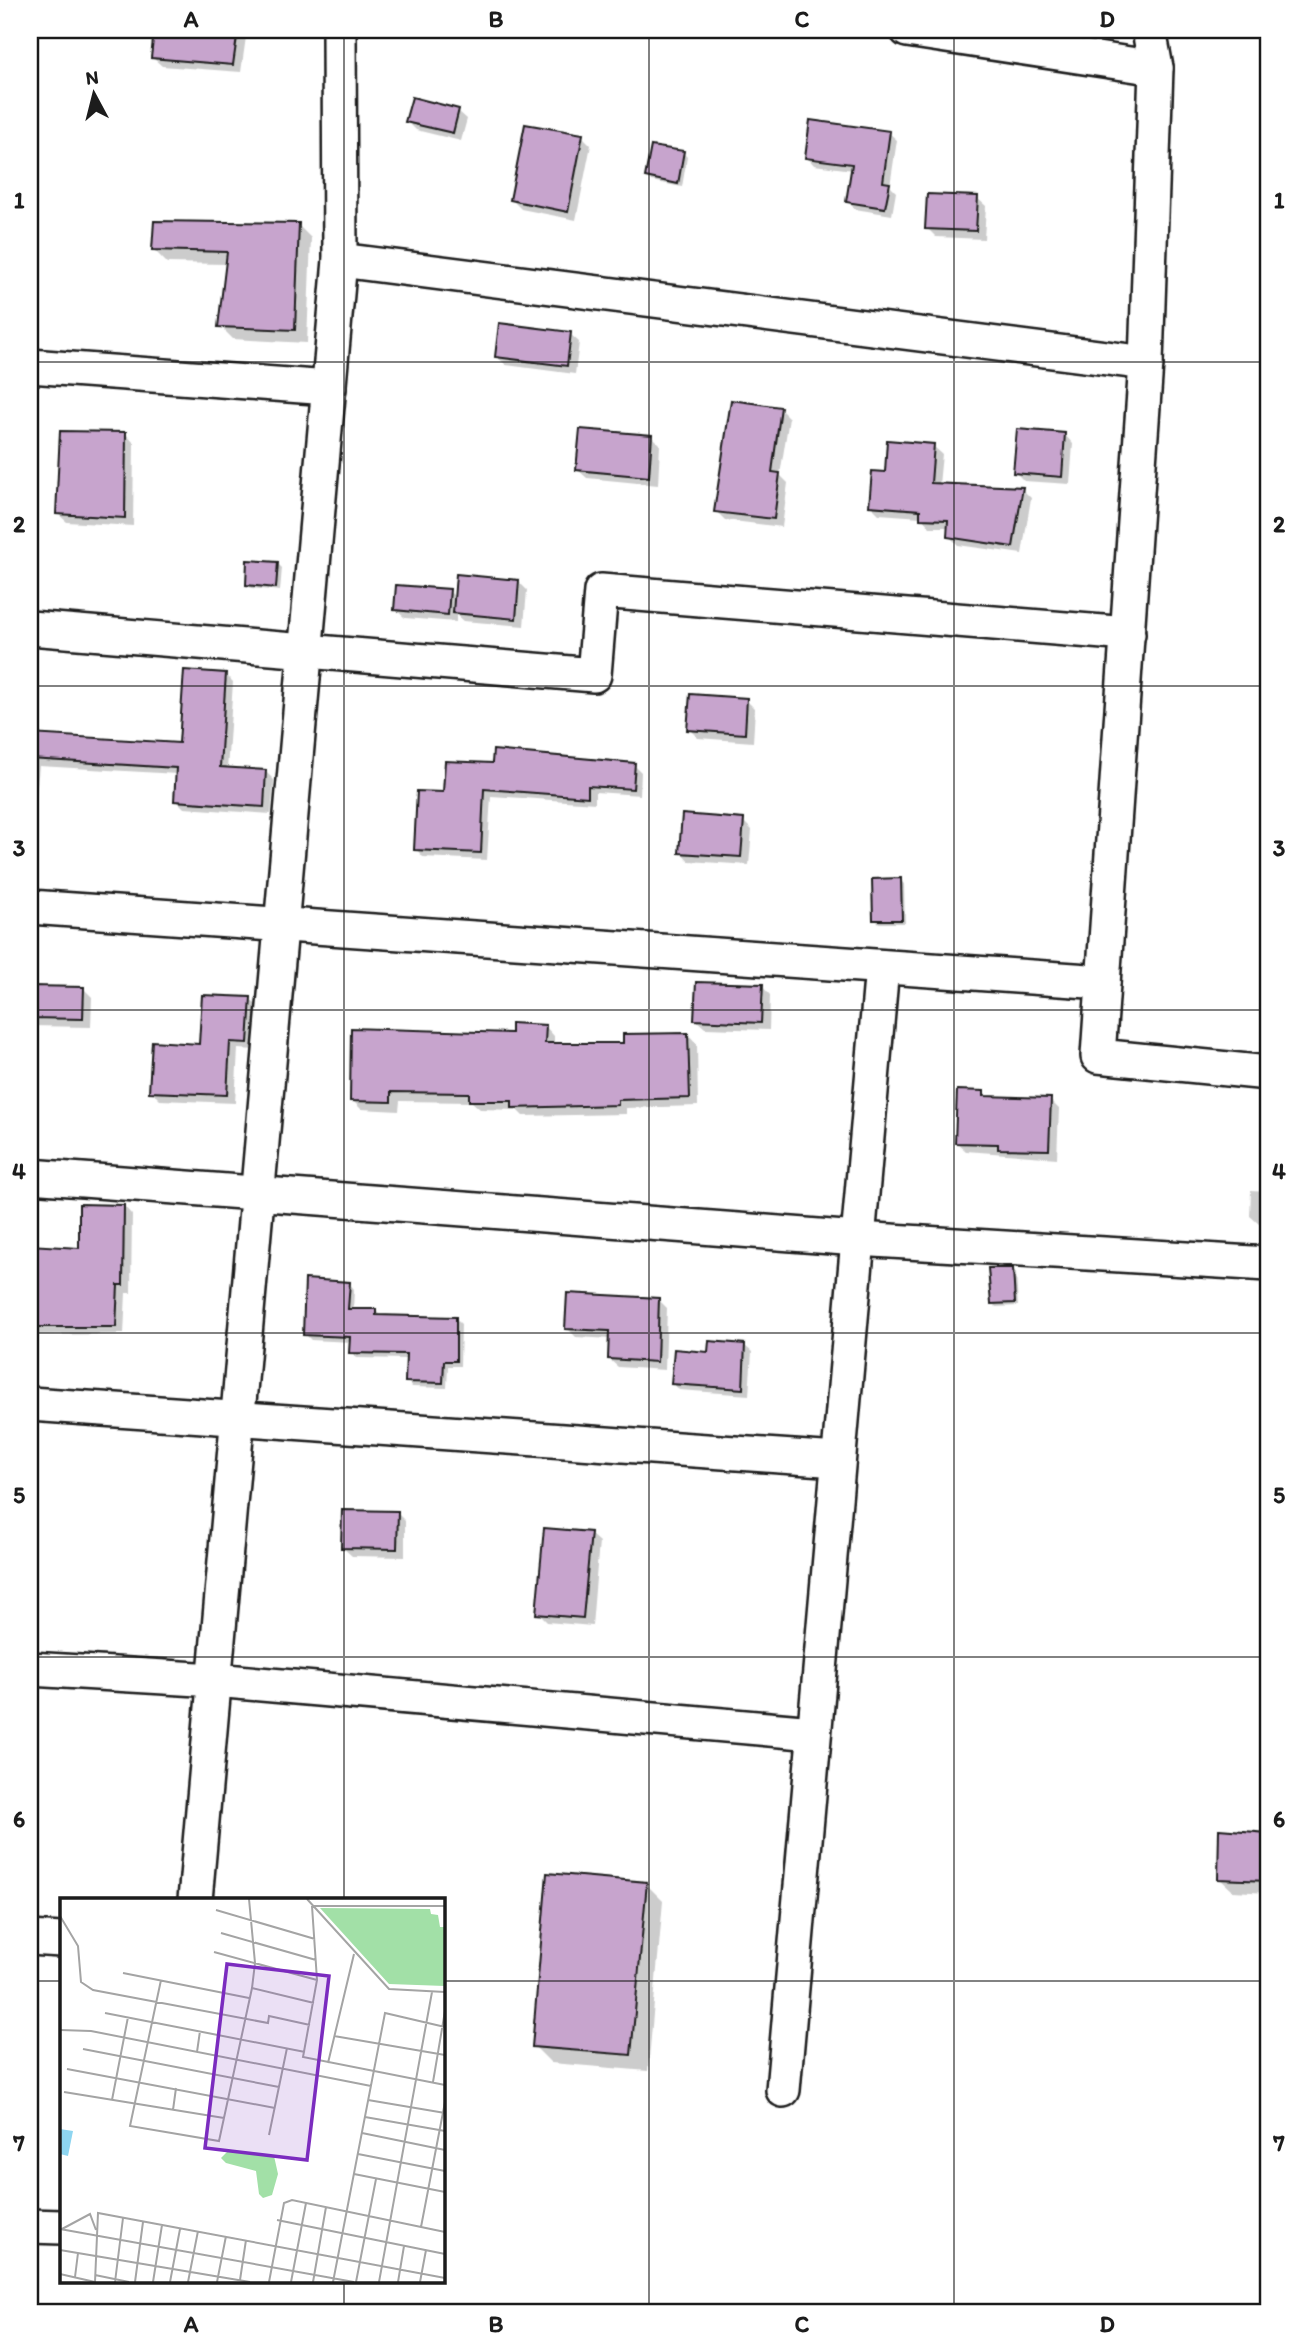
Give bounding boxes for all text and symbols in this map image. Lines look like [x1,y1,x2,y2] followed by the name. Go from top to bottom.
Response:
[183,5,199,33] text: A
[489,5,504,33] text: B
[795,5,810,33] text: C
[1099,5,1115,33] text: D
[60,60,130,130] north arrow
[84,65,100,90] text: N
[14,186,25,214] text: 1
[1274,186,1285,214] text: 1
[13,510,26,538] text: 2
[1273,510,1286,538] text: 2
[13,834,26,862] text: 3
[1273,834,1286,862] text: 3
[12,1157,26,1185] text: 4
[1272,1157,1286,1185] text: 4
[13,1481,25,1509] text: 5
[1273,1481,1285,1509] text: 5
[13,1805,25,1833] text: 6
[1273,1805,1285,1833] text: 6
[60,1898,444,2284] inset map
[12,2129,25,2157] text: 7
[1272,2129,1285,2157] text: 7
[183,2310,199,2338] text: A
[489,2310,504,2338] text: B
[795,2310,810,2338] text: C
[1099,2310,1115,2338] text: D

